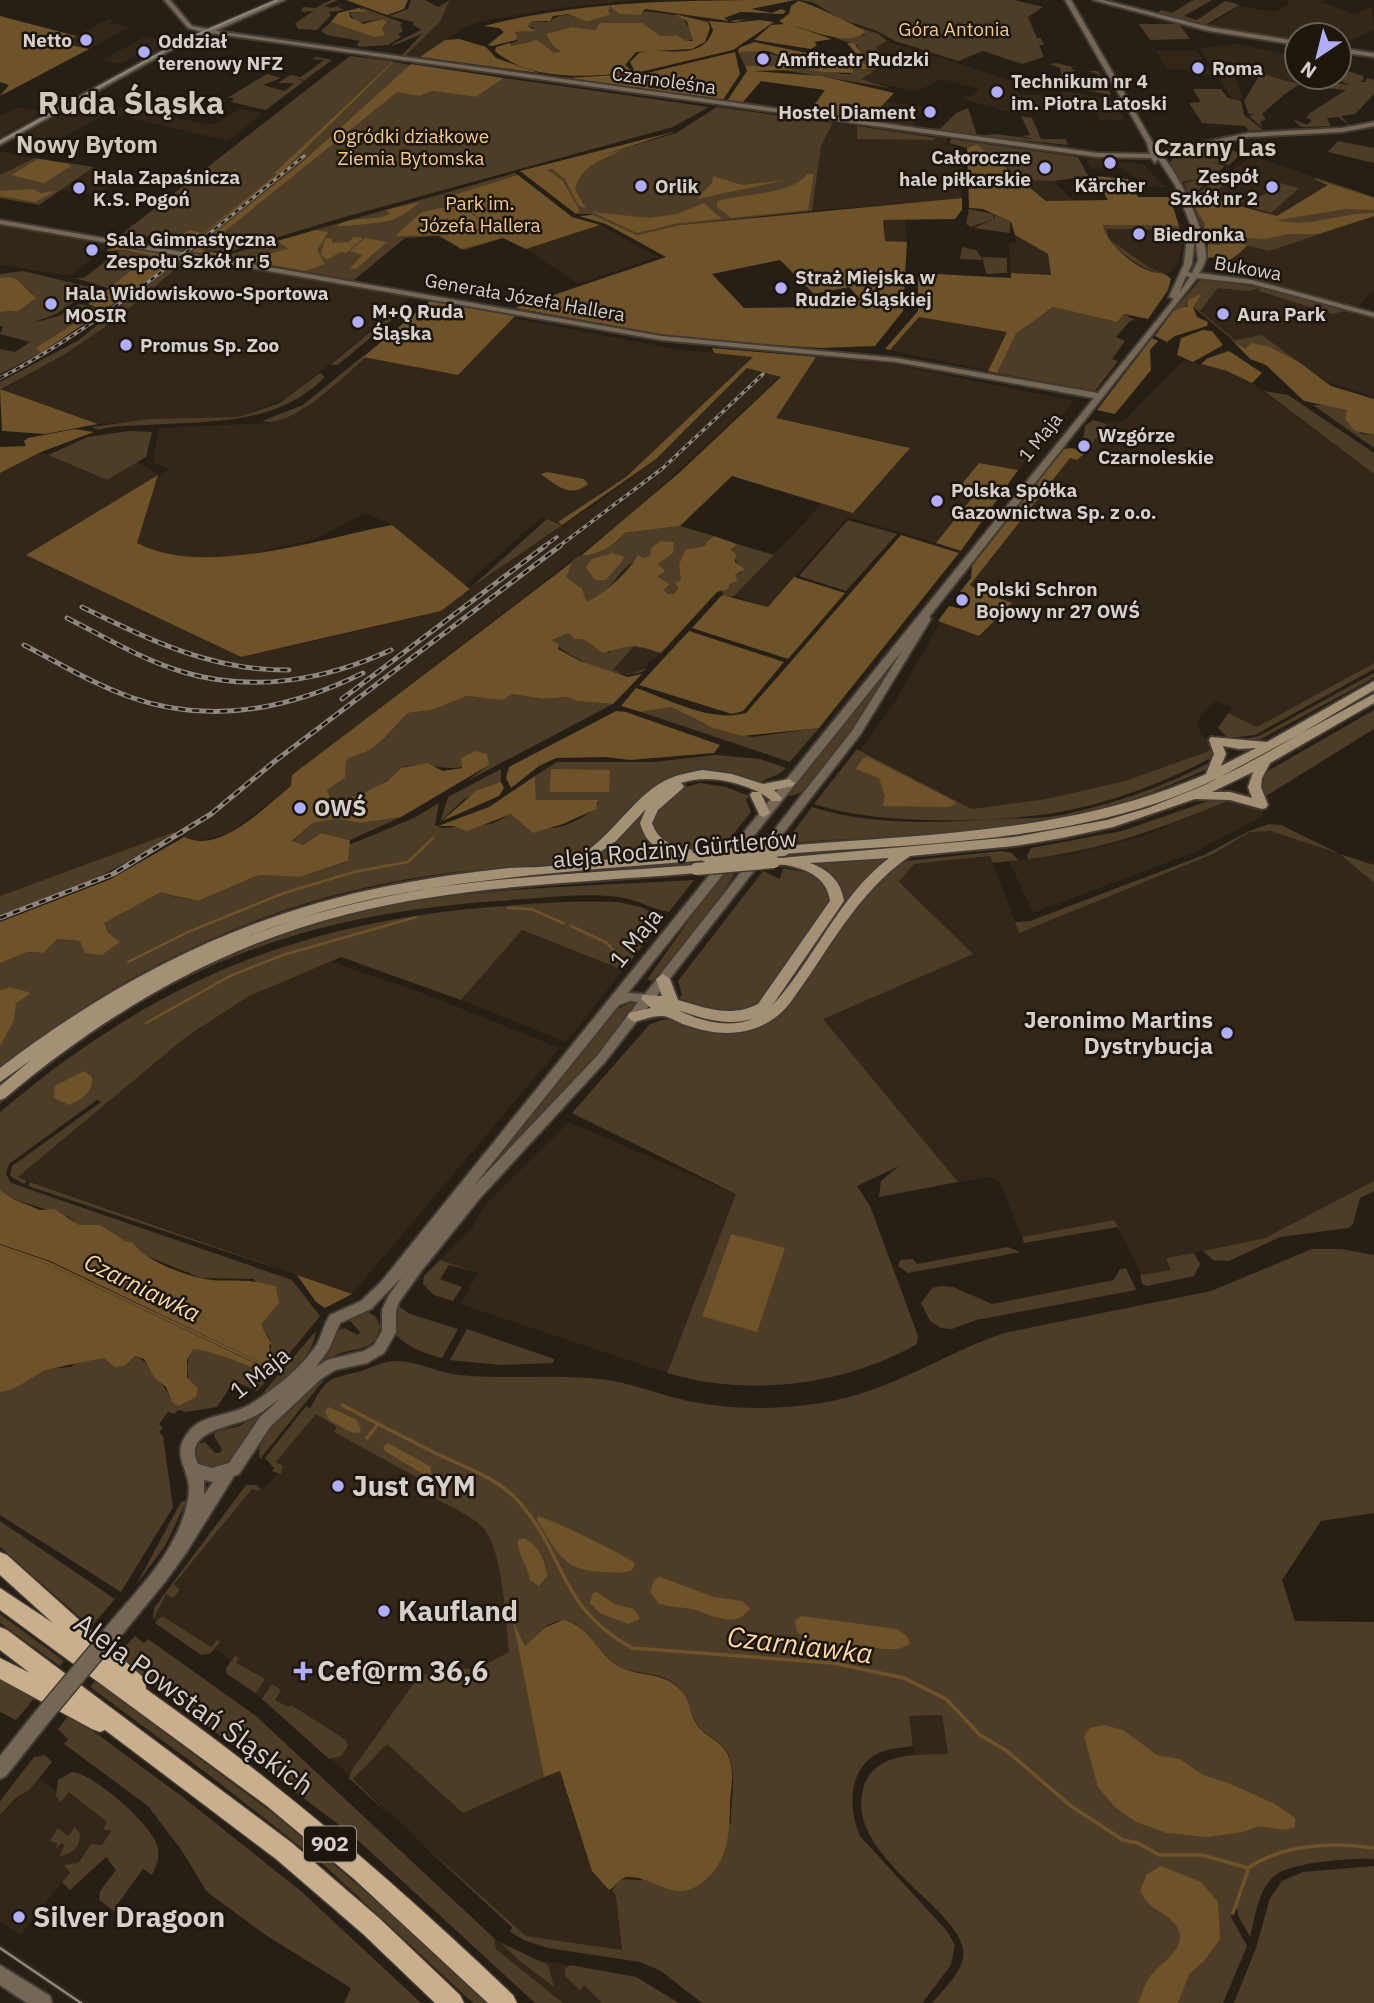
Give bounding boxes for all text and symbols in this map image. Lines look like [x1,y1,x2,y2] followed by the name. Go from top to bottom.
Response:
[898,17,1010,41] park label: Góra Antonia
[1283,21,1353,91] north arrow
[22,28,72,52] place label: Netto
[158,29,283,75] place label: Oddział terenowy NFZ
[78,32,94,48] marker: Netto
[136,44,152,60] marker: Oddział terenowy NFZ
[777,47,929,71] place label: Amfiteatr Rudzki
[755,51,771,67] marker: Amfiteatr Rudzki
[1212,56,1263,80] place label: Roma
[1296,56,1321,84] text: N
[1190,60,1206,76] marker: Roma
[610,61,718,99] street label: Czarnoleśna
[1011,69,1167,115] place label: Technikum nr 4 im. Piotra Latoski
[38,81,224,123] district label: Ruda Śląska
[989,84,1005,100] marker: Technikum nr 4 im. Piotra Latoski
[778,100,916,124] place label: Hostel Diament
[922,104,938,120] marker: Hostel Diament
[333,124,489,170] park label: Ogródki działkowe Ziemia Bytomska
[16,128,158,160] district label: Nowy Bytom
[1154,131,1276,163] district label: Czarny Las
[899,145,1031,191] place label: Całoroczne hale piłkarskie
[1102,155,1118,171] marker: Kärcher
[1037,160,1053,176] marker: Całoroczne hale piłkarskie
[1170,164,1259,210] place label: Zespół Szkół nr 2
[93,165,240,211] place label: Hala Zapaśnicza K.S. Pogoń
[1075,173,1146,197] place label: Kärcher
[655,174,698,198] place label: Orlik
[633,178,649,194] marker: Orlik
[1264,179,1280,195] marker: Zespół Szkół nr 2
[71,180,87,196] marker: Hala Zapaśnicza K.S. Pogoń
[419,191,541,237] park label: Park im. Józefa Hallera
[1153,222,1245,246] place label: Biedronka
[1131,226,1147,242] marker: Biedronka
[106,227,277,273] place label: Sala Gimnastyczna Zespołu Szkół nr 5
[84,242,100,258] marker: Sala Gimnastyczna Zespołu Szkół nr 5
[1212,250,1284,286] street label: Bukowa
[795,265,936,311] place label: Straż Miejska w Rudzie Śląskiej
[423,268,627,326] street label: Generała Józefa Hallera
[773,280,789,296] marker: Straż Miejska w Rudzie Śląskiej
[65,281,329,327] place label: Hala Widowiskowo-Sportowa MOSIR
[43,296,59,312] marker: Hala Widowiskowo-Sportowa MOSIR
[372,299,464,345] place label: M+Q Ruda Śląska
[1237,302,1326,326] place label: Aura Park
[1215,306,1231,322] marker: Aura Park
[350,314,366,330] marker: M+Q Ruda Śląska
[140,333,280,357] place label: Promus Sp. Zoo
[118,337,134,353] marker: Promus Sp. Zoo
[1013,408,1067,466] street label: 1 Maja
[1098,423,1214,469] place label: Wzgórze Czarnoleskie
[1076,438,1092,454] marker: Wzgórze Czarnoleskie
[951,478,1157,524] place label: Polska Spółka Gazownictwa Sp. z o.o.
[929,493,945,509] marker: Polska Spółka Gazownictwa Sp. z o.o.
[976,577,1140,623] place label: Polski Schron Bojowy nr 27 OWŚ
[954,592,970,608] marker: Polski Schron Bojowy nr 27 OWŚ
[314,792,367,822] place label: OWŚ
[292,800,308,816] marker: OWŚ
[552,822,798,874] street label: aleja Rodziny Gürtlerów
[602,901,668,973] street label: 1 Maja
[1024,1004,1213,1060] place label: Jeronimo Martins Dystrybucja
[1219,1025,1235,1041] marker: Jeronimo Martins Dystrybucja
[79,1245,206,1329] water label: Czarniawka
[223,1339,295,1405] street label: 1 Maja
[352,1467,476,1504] place label: Just GYM
[330,1478,346,1494] marker: Just GYM
[398,1592,518,1629] place label: Kaufland
[376,1603,392,1619] marker: Kaufland
[67,1604,322,1803] street label: Aleja Powstań Śląskich
[725,1617,875,1672] water label: Czarniawka
[317,1652,488,1689] place label: Cef@rm 36,6
[295,1663,311,1679] marker: Cef@rm 36,6
[304,1826,356,1862] road number: 902
[33,1898,225,1935] place label: Silver Dragoon
[11,1909,27,1925] marker: Silver Dragoon

